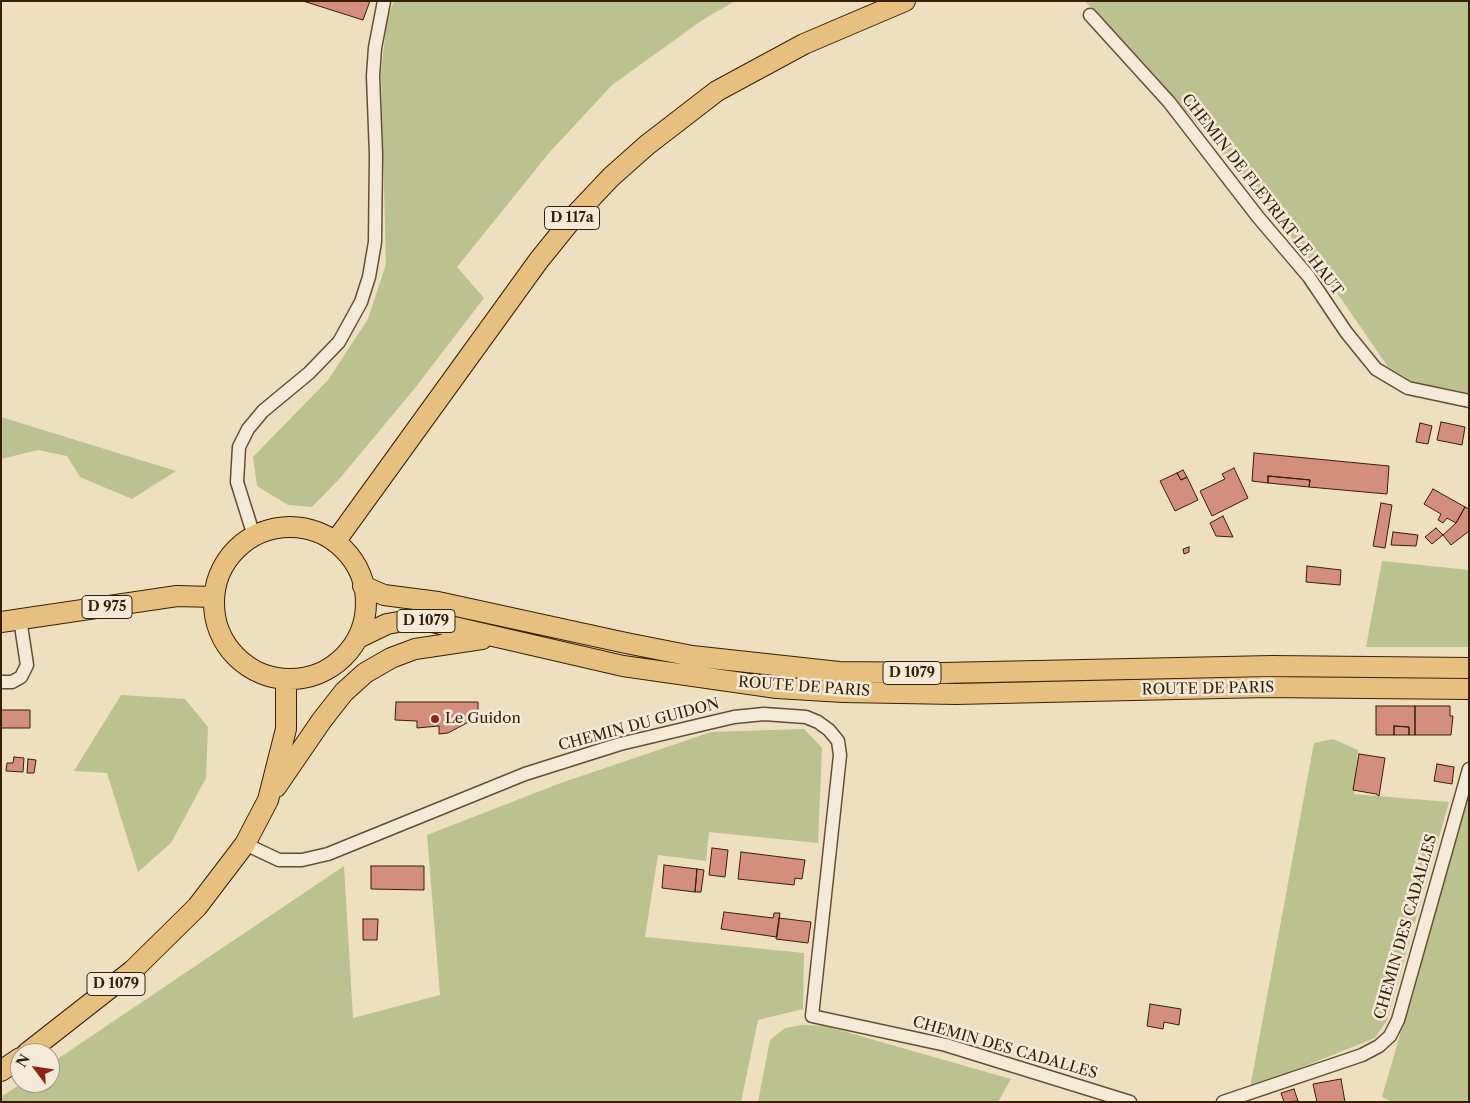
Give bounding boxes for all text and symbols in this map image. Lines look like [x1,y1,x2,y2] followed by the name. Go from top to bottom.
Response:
[1178,91,1346,299] street label: CHEMIN DE FLEYRIAT LE HAUT
[544,207,600,230] road number: D 117a
[82,596,132,618] road number: D 975
[397,610,455,632] road number: D 1079
[883,661,941,684] road number: D 1079
[737,673,871,701] street label: ROUTE DE PARIS
[1142,679,1274,699] street label: ROUTE DE PARIS
[557,695,721,755] street label: CHEMIN DU GUIDON
[445,710,521,728] place label: Le Guidon
[429,713,441,725] marker: Le Guidon
[1371,832,1441,1022] street label: CHEMIN DES CADALLES
[87,972,145,996] road number: D 1079
[910,1013,1100,1083] street label: CHEMIN DES CADALLES
[10,1043,60,1093] north arrow
[12,1051,34,1071] text: N

